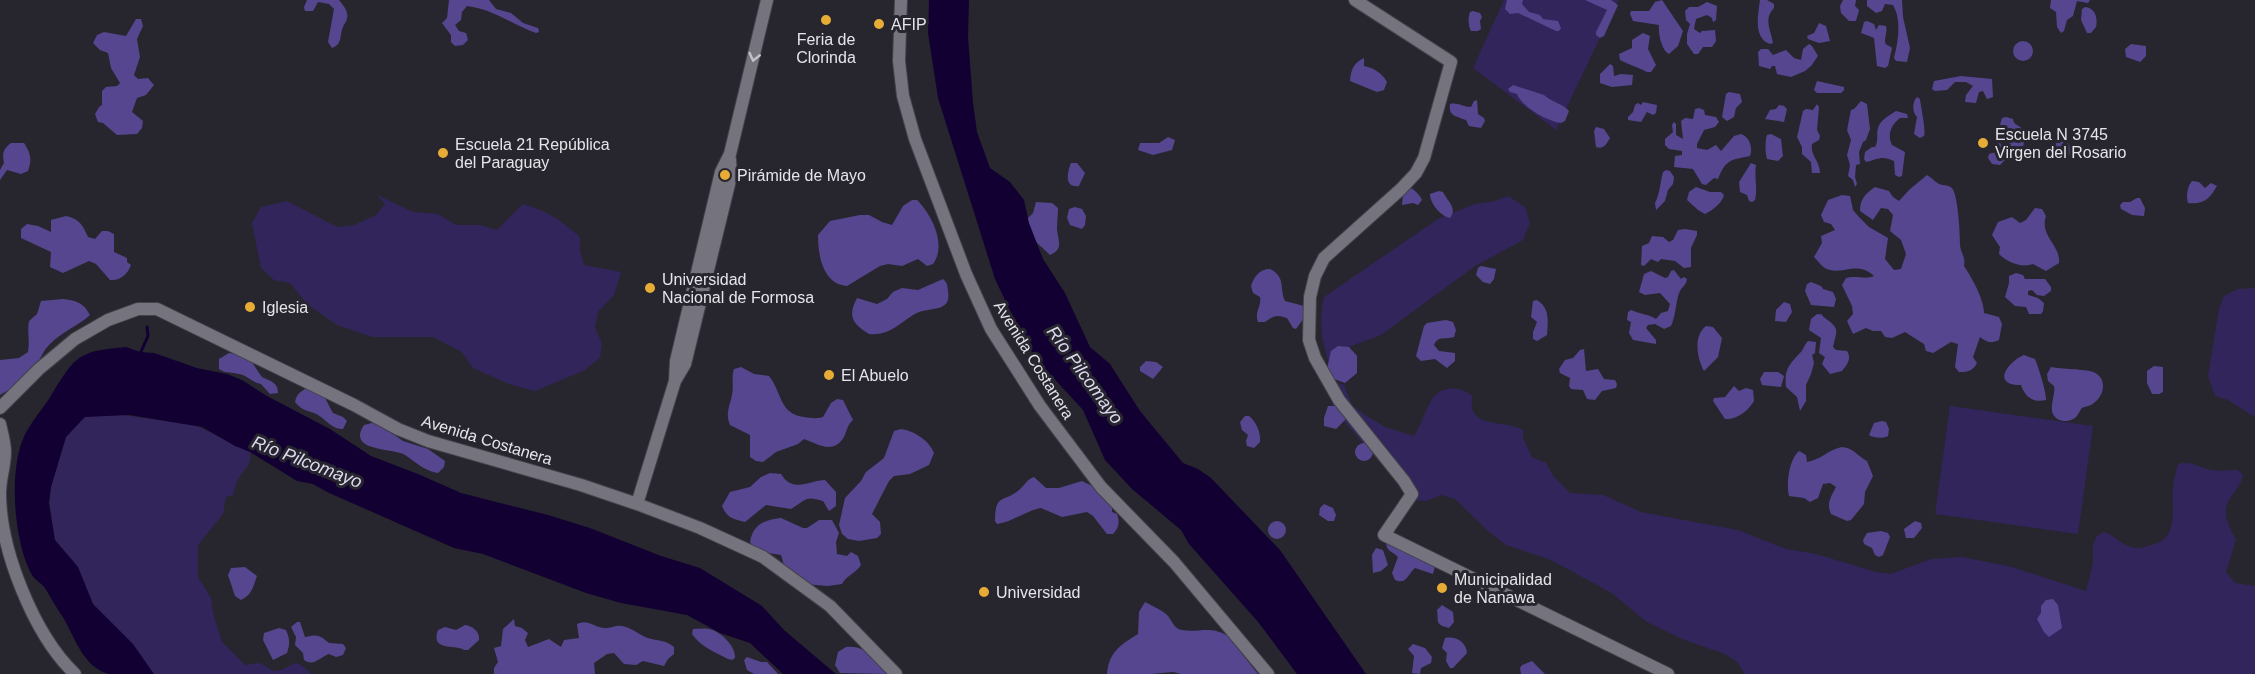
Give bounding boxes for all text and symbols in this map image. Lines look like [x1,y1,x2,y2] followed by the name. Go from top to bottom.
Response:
[819,13,833,27] marker: Feria de Clorinda
[891,16,927,33] place label: AFIP
[872,17,886,31] marker: AFIP
[796,31,856,66] place label: Feria de Clorinda
[748,52,761,62] one-way arrow
[1995,126,2126,161] place label: Escuela N 3745 Virgen del Rosario
[455,136,610,171] place label: Escuela 21 República del Paraguay
[1976,136,1990,150] marker: Escuela N 3745 Virgen del Rosario
[436,146,450,160] marker: Escuela 21 República del Paraguay
[737,167,866,184] place label: Pirámide de Mayo
[718,168,732,182] marker: Pirámide de Mayo
[662,271,814,306] place label: Universidad Nacional de Formosa
[643,281,657,295] marker: Universidad Nacional de Formosa
[991,298,1077,422] street label: Avenida Costanera
[262,299,308,316] place label: Iglesia
[243,300,257,314] marker: Iglesia
[1043,322,1127,428] water label: Río Pilcomayo
[841,367,909,384] place label: El Abuelo
[822,368,836,382] marker: El Abuelo
[420,412,555,468] street label: Avenida Costanera
[249,432,365,492] water label: Río Pilcomayo
[1454,571,1552,606] place label: Municipalidad de Nanawa
[1435,581,1449,595] marker: Municipalidad de Nanawa
[996,584,1080,601] place label: Universidad
[977,585,991,599] marker: Universidad

